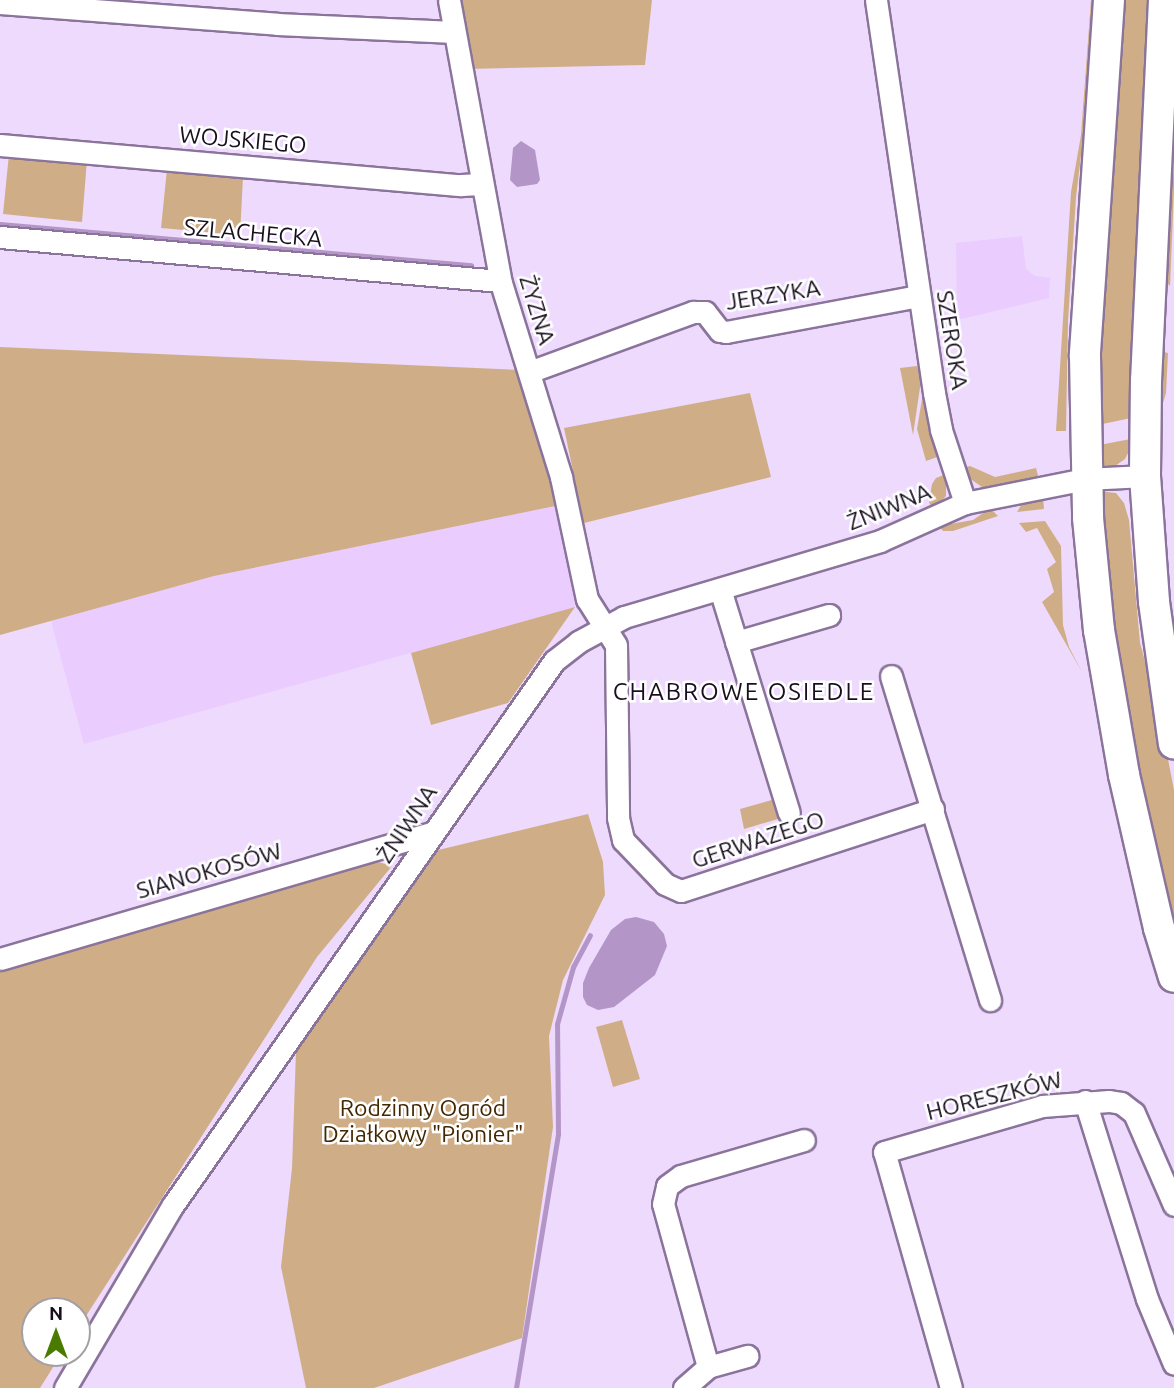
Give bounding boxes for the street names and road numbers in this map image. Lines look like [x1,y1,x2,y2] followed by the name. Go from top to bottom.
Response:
[178,121,308,159] street label: WOJSKIEGO
[183,213,323,253] street label: SZLACHECKA
[513,272,561,348] street label: ŻYZNA
[724,274,822,316] street label: JERZYKA
[931,289,973,391] street label: SZEROKA
[843,478,935,536] street label: ŻNIWNA
[371,780,443,868] street label: ŻNIWNA
[688,806,828,874] street label: GERWAZEGO
[133,837,285,905] street label: SIANOKOSÓW
[923,1066,1065,1126] street label: HORESZKÓW

